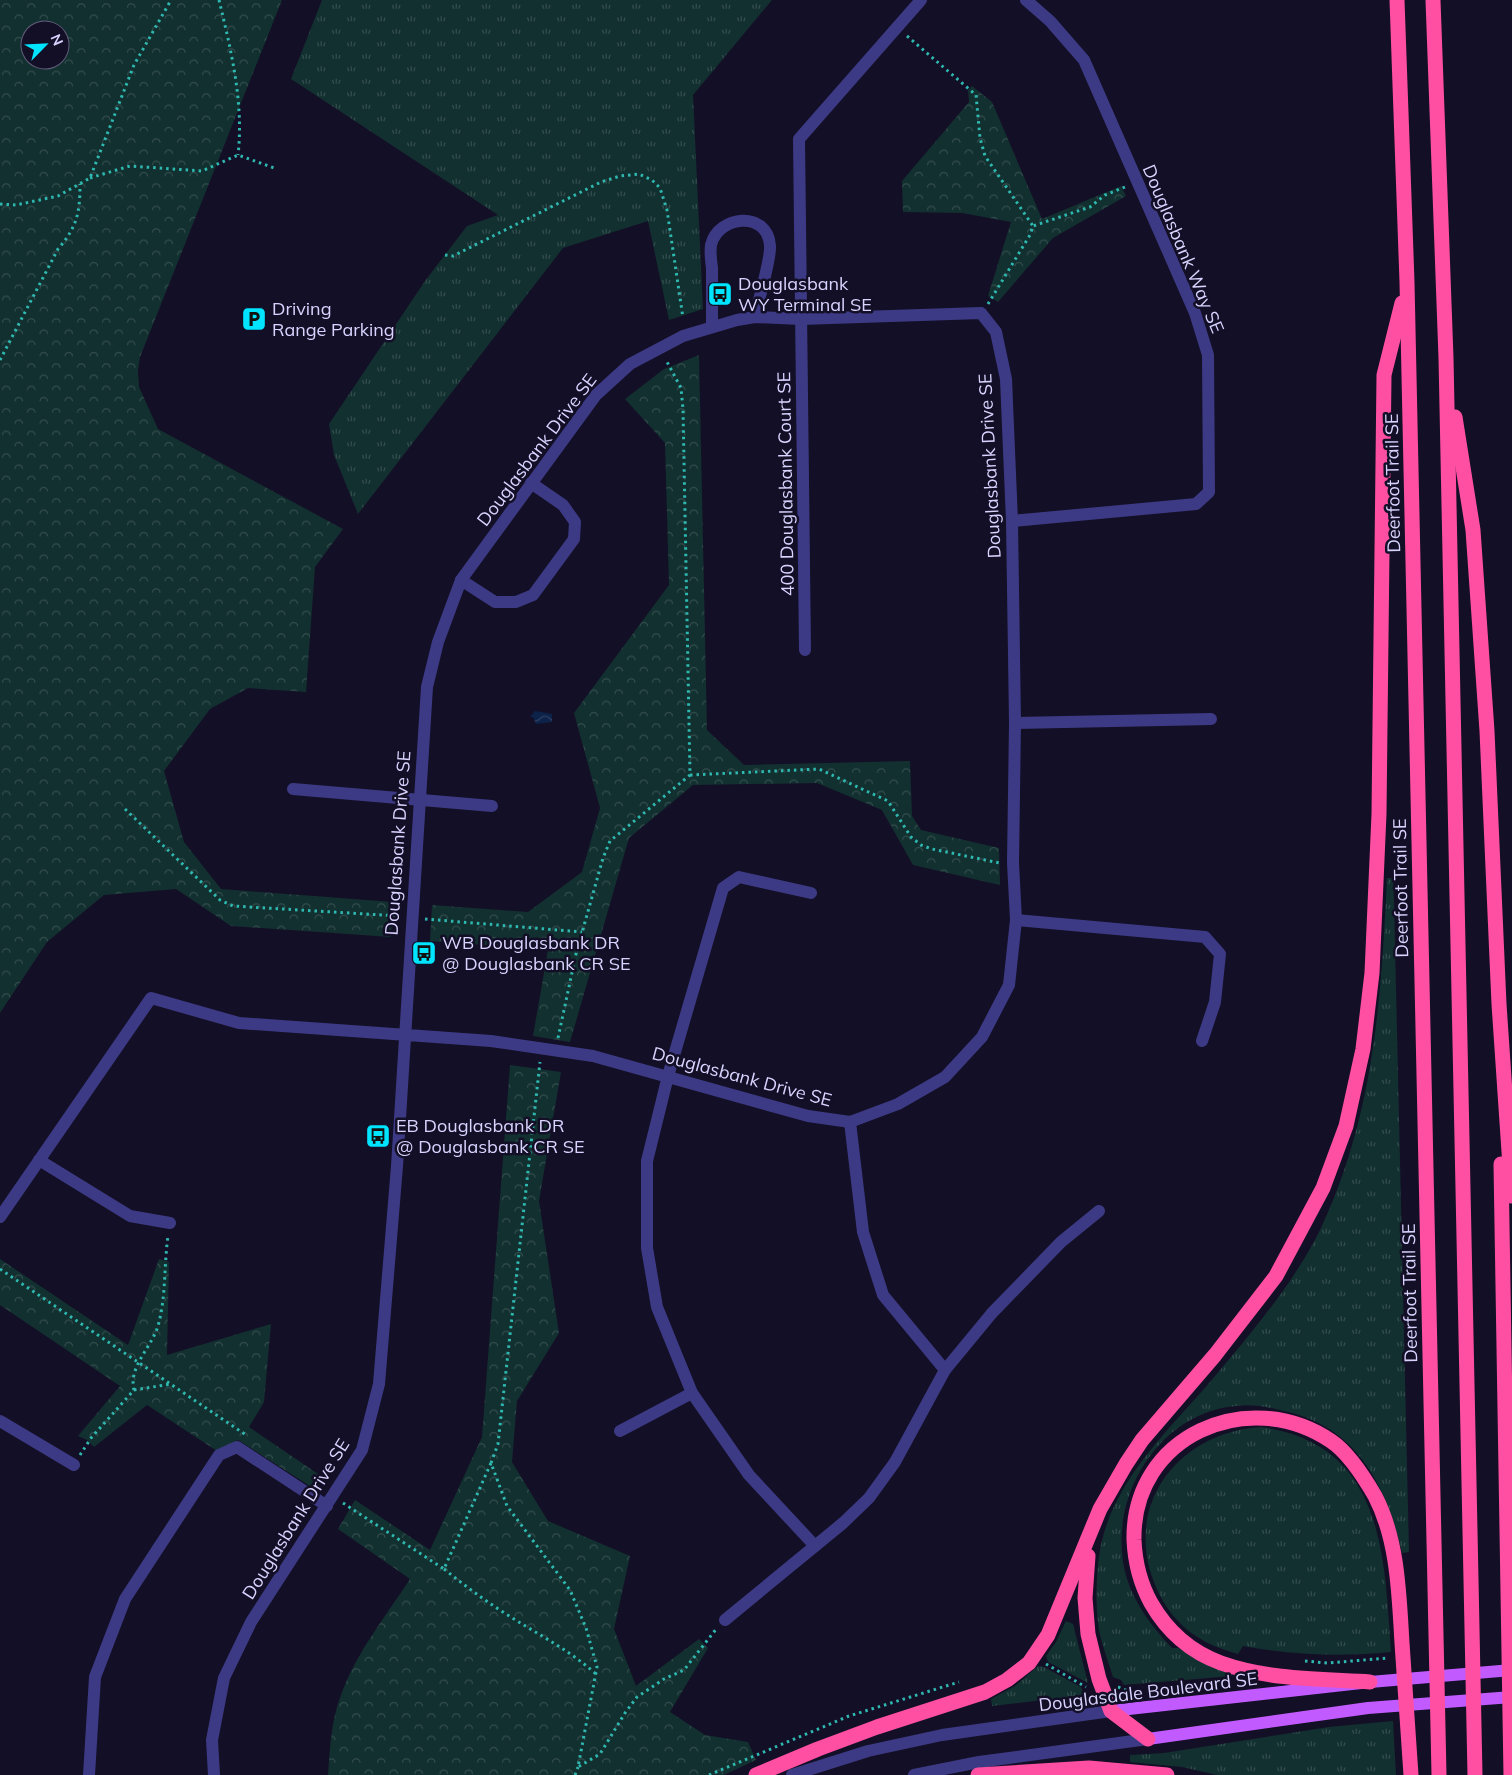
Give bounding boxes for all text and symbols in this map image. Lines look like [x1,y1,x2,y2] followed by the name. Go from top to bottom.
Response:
[20,20,70,70] north arrow
[47,31,67,48] text: N
[1138,161,1229,337] street label: Douglasbank Way SE
[738,272,872,316] place label: Douglasbank WY Terminal SE
[707,281,733,307] bus stop icon: Douglasbank WY Terminal SE
[272,297,395,341] place label: Driving Range Parking
[241,306,267,332] parking icon: Driving Range Parking
[472,369,601,531] street label: Douglasbank Drive SE
[772,372,799,596] street label: 400 Douglasbank Court SE
[973,373,1006,559] street label: Douglasbank Drive SE
[1380,413,1405,553] street label: Deerfoot Trail SE
[380,750,415,936] street label: Douglasbank Drive SE
[1388,818,1413,958] street label: Deerfoot Trail SE
[442,931,631,975] place label: WB Douglasbank DR @ Douglasbank CR SE
[411,940,437,966] bus stop icon: WB Douglasbank DR @ Douglasbank CR SE
[650,1041,834,1112] street label: Douglasbank Drive SE
[396,1114,585,1158] place label: EB Douglasbank DR @ Douglasbank CR SE
[365,1123,391,1149] bus stop icon: EB Douglasbank DR @ Douglasbank CR SE
[1397,1223,1422,1363] street label: Deerfoot Trail SE
[237,1434,354,1603] street label: Douglasbank Drive SE
[1037,1667,1259,1716] street label: Douglasdale Boulevard SE

